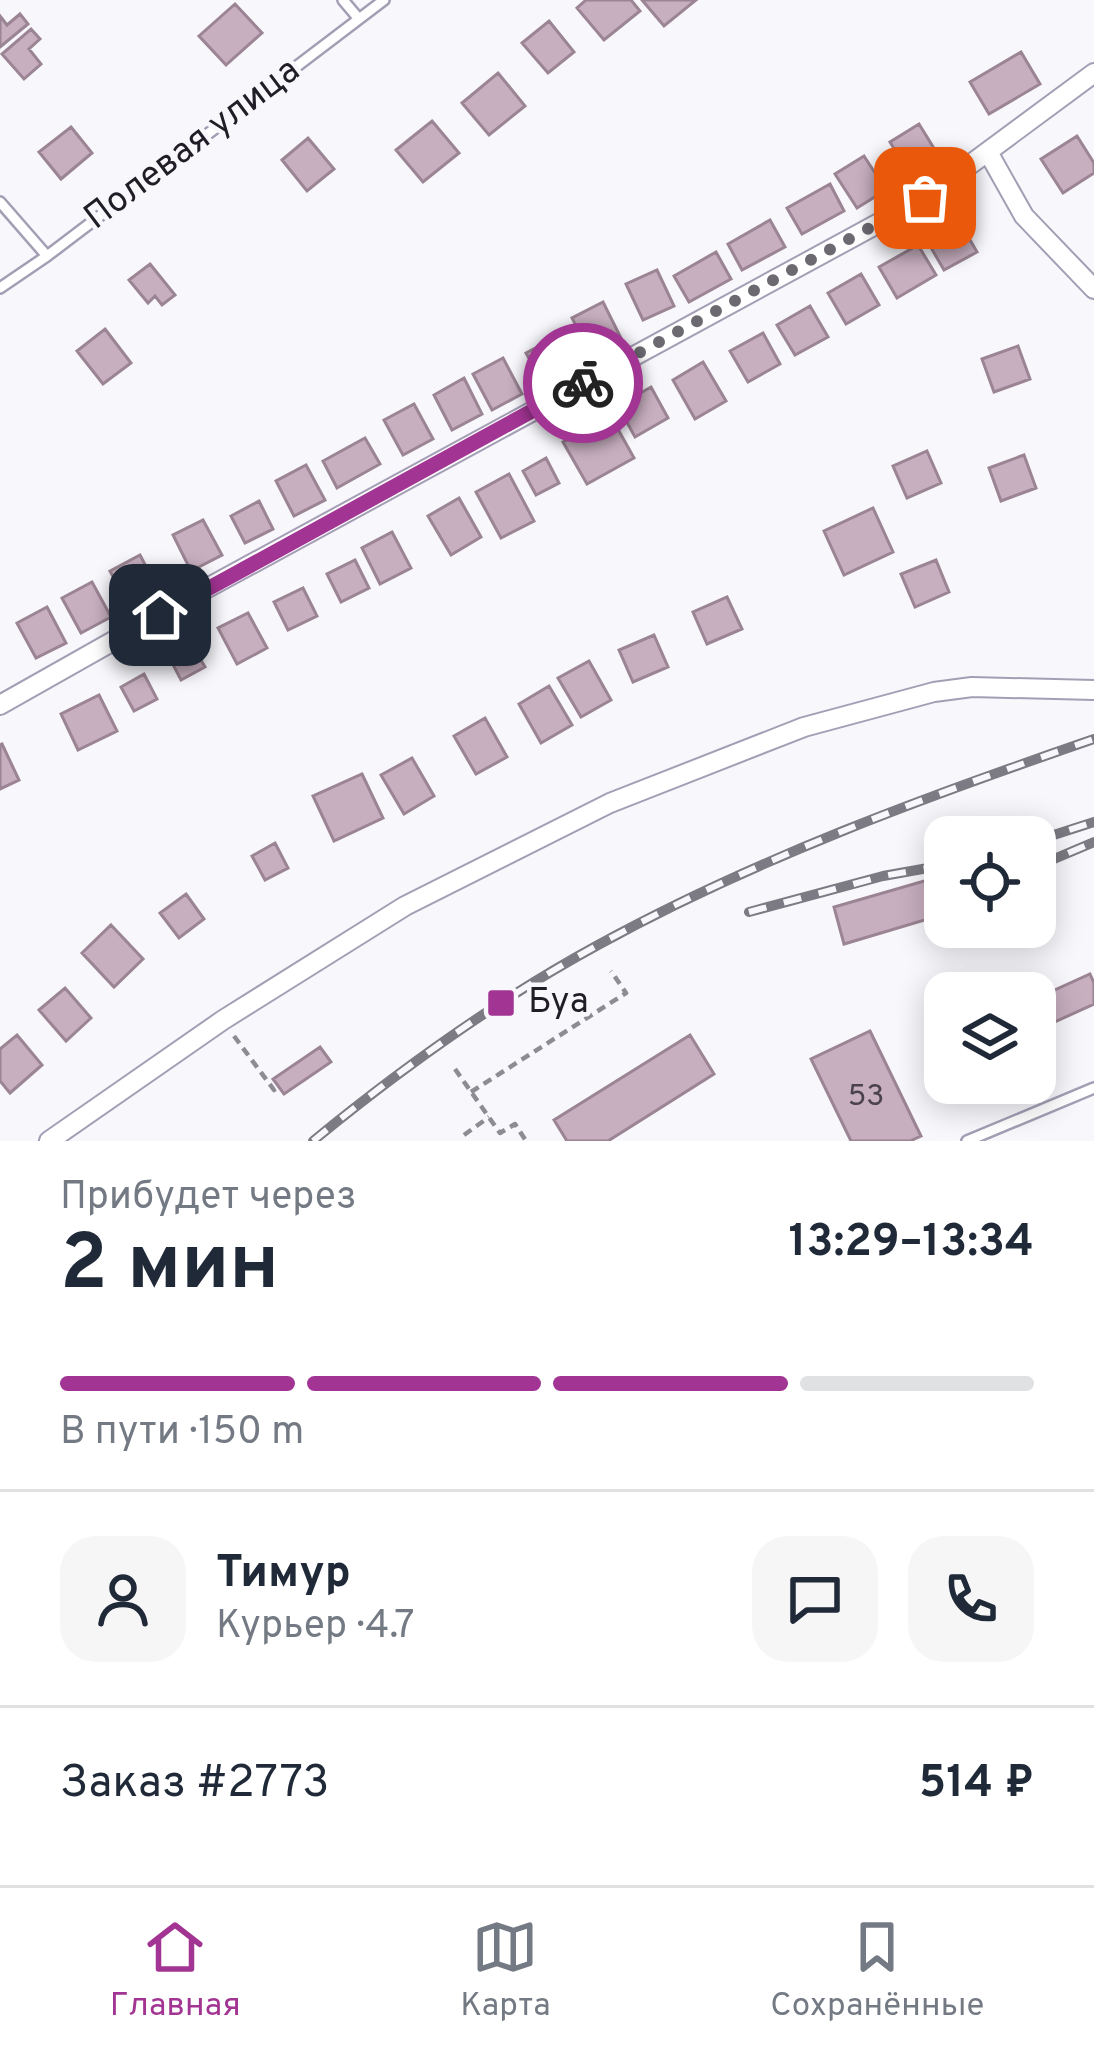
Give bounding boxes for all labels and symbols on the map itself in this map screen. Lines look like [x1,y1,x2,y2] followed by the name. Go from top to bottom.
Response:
[76,49,310,241] street label: Полевая улица
[874,147,976,249] pin
[523,323,643,443] courier
[109,564,211,666] pin
[528,980,589,1026] place label: Буа
[485,987,517,1019] marker: Буа
[848,1079,884,1116] house number: 53

